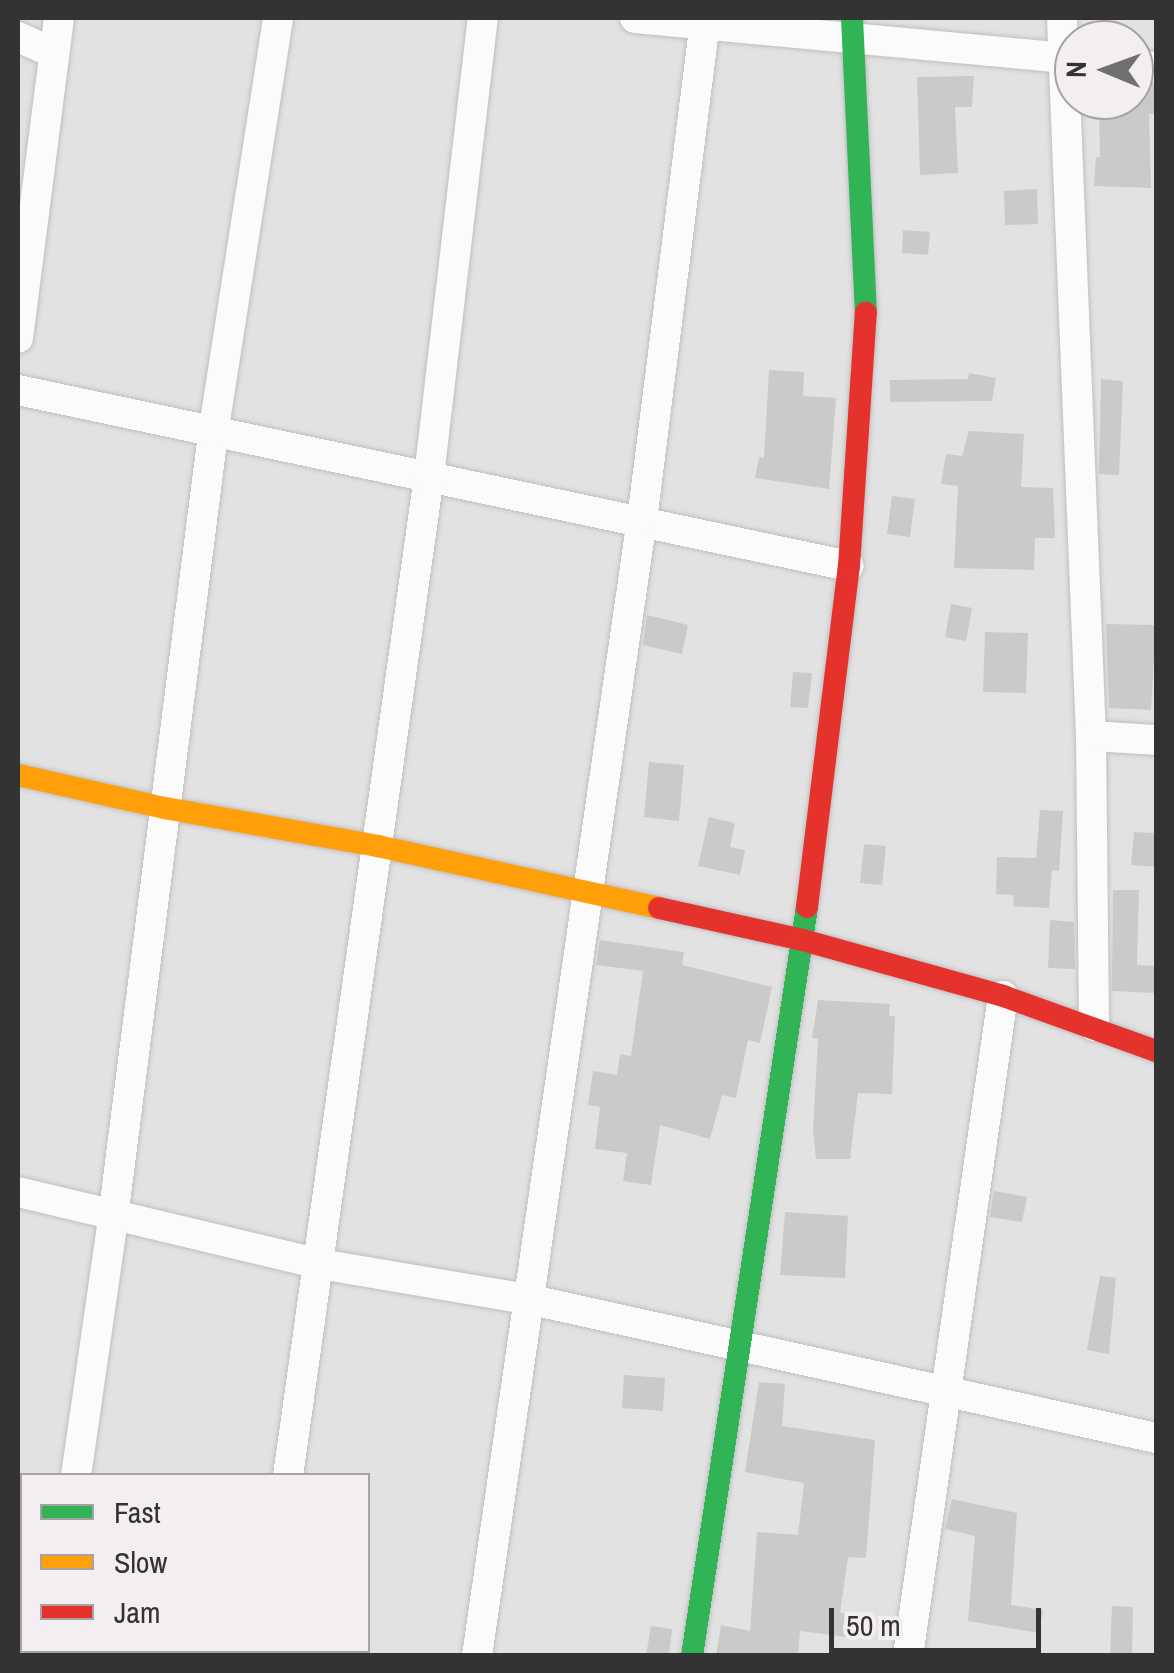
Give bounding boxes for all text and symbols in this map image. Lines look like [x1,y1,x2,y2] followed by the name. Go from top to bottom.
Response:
[1054,20,1154,120] north arrow
[1057,61,1095,78] text: N
[20,1473,370,1653] legend
[114,1492,161,1532] text: Fast
[114,1542,167,1582] text: Slow
[834,1588,1046,1650] scale bar
[114,1592,160,1632] text: Jam
[846,1605,901,1645] text: 50 m

